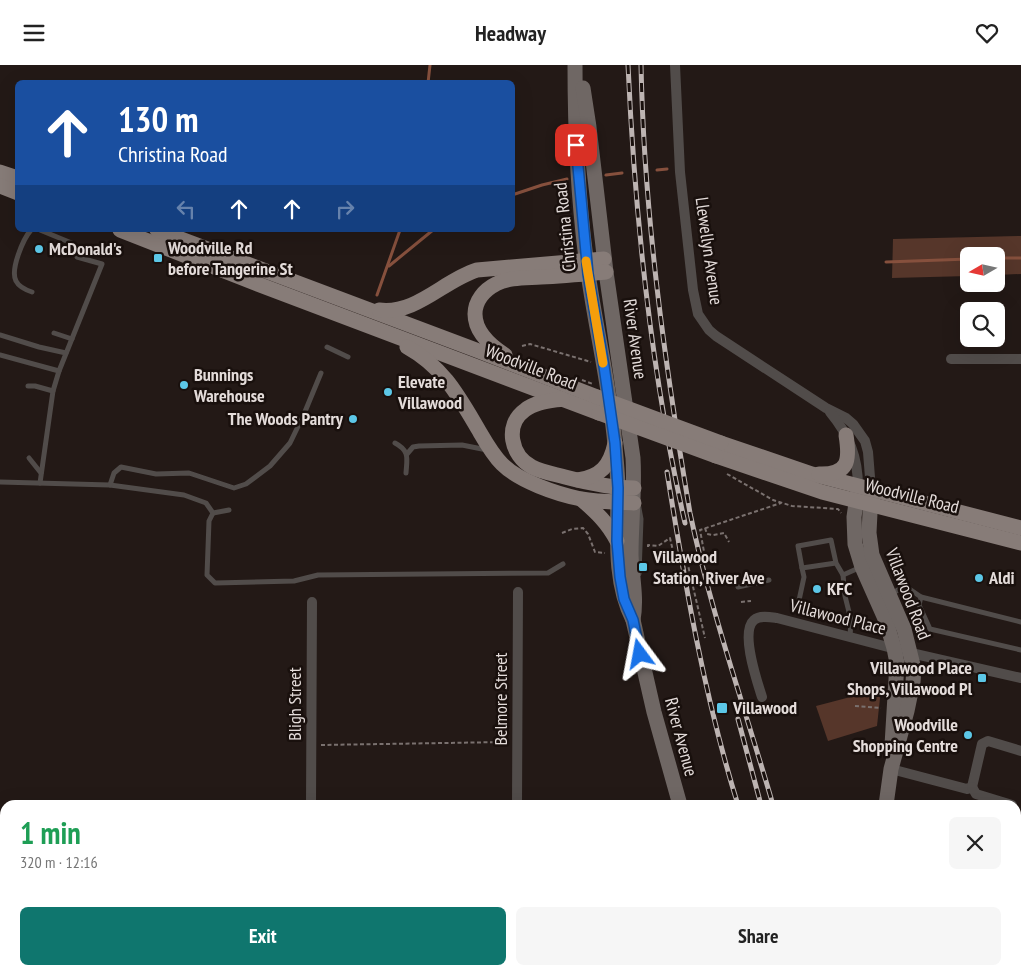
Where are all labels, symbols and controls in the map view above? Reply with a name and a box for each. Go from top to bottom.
icon: menu [20,19,48,47]
text: Headway [475,19,546,47]
icon: heart [973,19,1001,47]
text: 130 m [118,96,199,142]
icon: ahead [35,100,100,165]
pin [555,124,597,166]
icon: arrive [562,131,590,159]
text: Christina Road [118,140,227,168]
street label: Christina Road [548,181,581,273]
icon: left [172,195,200,223]
icon: ahead [225,195,253,223]
icon: ahead [278,195,306,223]
icon: right [331,195,359,223]
street label: Llewellyn Avenue [691,195,728,306]
place label: Woodville Rd before Tangerine St [167,236,294,280]
place label: McDonald's [49,237,122,260]
marker: McDonald's [33,243,45,255]
north arrow [960,247,1005,293]
map controls [960,247,1005,347]
marker: Woodville Rd before Tangerine St [152,252,164,264]
street label: River Avenue [618,297,653,381]
button: search [960,302,1005,347]
street label: Woodville Road [482,339,580,394]
place label: Bunnings Warehouse [193,363,265,407]
place label: Elevate Villawood [397,370,462,414]
marker: Bunnings Warehouse [178,379,190,391]
marker: Elevate Villawood [382,386,394,398]
place label: The Woods Pantry [228,407,344,430]
marker: The Woods Pantry [347,413,359,425]
street label: Woodville Road [863,473,961,518]
street label: Villawood Road [880,544,936,643]
place label: Villawood Station, River Ave [652,545,765,589]
marker: Villawood Station, River Ave [637,561,649,573]
place label: Aldi [988,566,1014,589]
marker: Aldi [973,572,985,584]
place label: KFC [827,577,852,600]
marker: KFC [811,583,823,595]
street label: Villawood Place [787,593,889,640]
position arrow [613,627,665,679]
street label: Belmore Street [489,652,512,746]
place label: Villawood Place Shops, Villawood Pl [847,656,973,700]
street label: Bligh Street [283,667,306,741]
marker: Villawood Place Shops, Villawood Pl [976,672,988,684]
street label: River Avenue [660,695,703,779]
place label: Villawood [732,696,797,719]
marker: Villawood [715,701,729,715]
place label: Woodville Shopping Centre [853,713,958,757]
marker: Woodville Shopping Centre [962,729,974,741]
text: 1 min [20,813,81,852]
button: close [949,817,1001,869]
text: 320 m · 12:16 [20,852,98,872]
button: Exit [20,907,506,965]
button: Share [516,907,1001,965]

